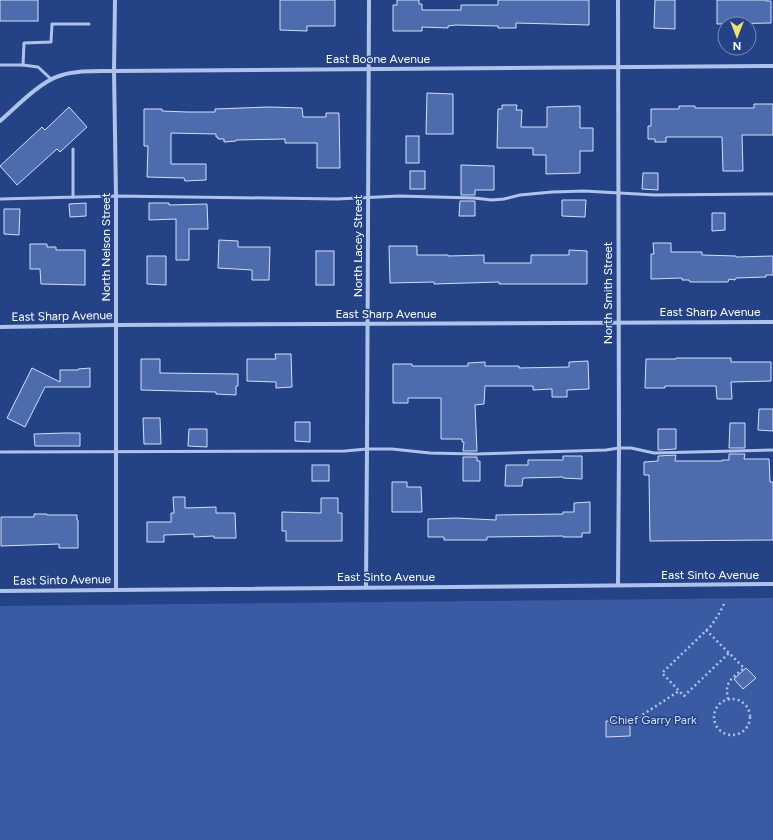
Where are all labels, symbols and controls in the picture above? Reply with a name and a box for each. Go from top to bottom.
north arrow [717,16,757,56]
text: N [733,39,741,52]
street label: East Boone Avenue [326,52,431,66]
street label: North Nelson Street [99,192,113,301]
street label: North Lacey Street [351,194,365,297]
street label: North Smith Street [601,241,615,344]
street label: East Sharp Avenue [659,305,761,319]
street label: East Sharp Avenue [335,307,437,321]
street label: East Sharp Avenue [11,308,113,324]
street label: East Sinto Avenue [661,568,760,582]
street label: East Sinto Avenue [337,570,436,584]
street label: East Sinto Avenue [13,572,112,588]
park label: Chief Garry Park [609,713,697,727]

